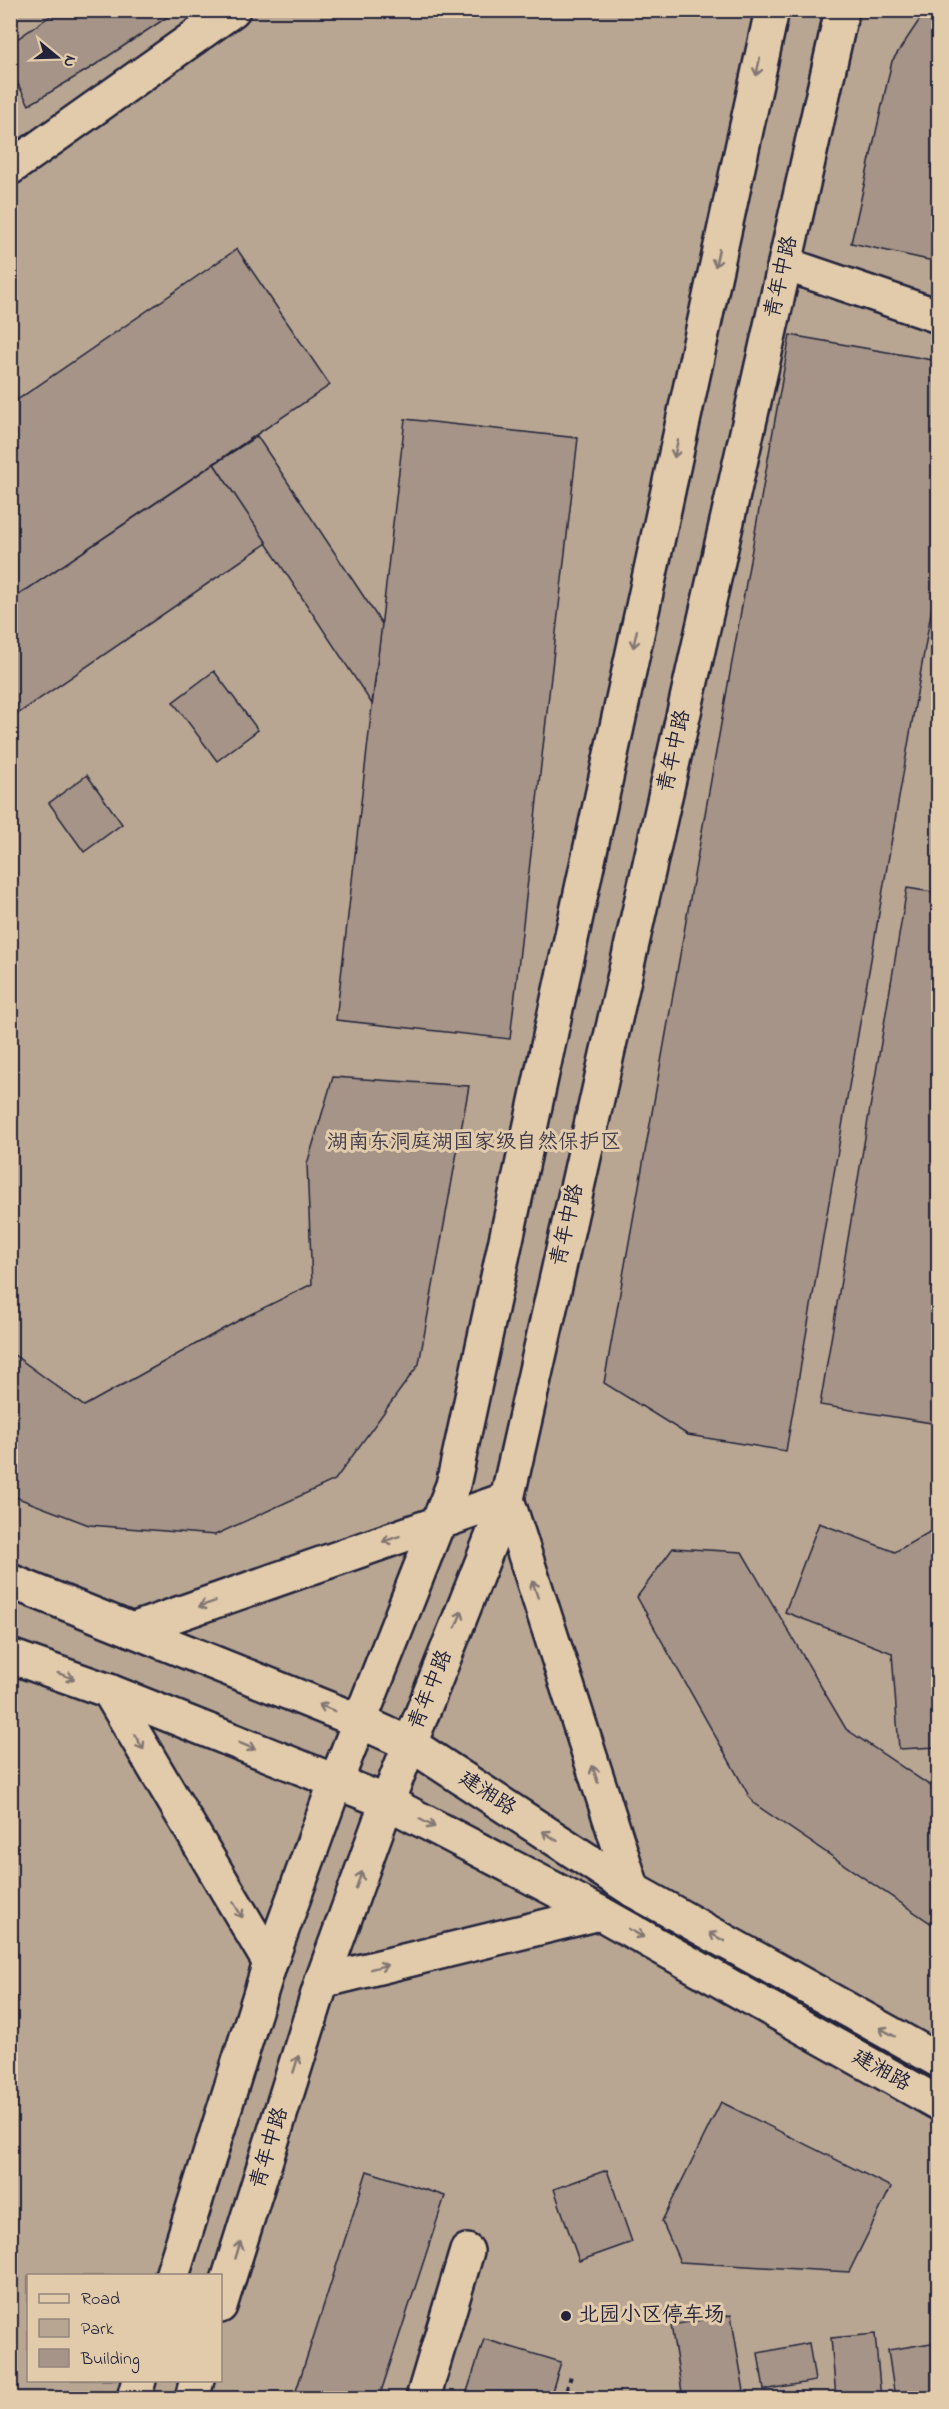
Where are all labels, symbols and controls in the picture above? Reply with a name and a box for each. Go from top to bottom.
north arrow [27,27,87,87]
text: N [56,52,82,70]
one-way arrow [752,58,764,77]
street label: 青年中路 [758,233,806,321]
one-way arrow [711,248,723,267]
one-way arrow [670,439,682,458]
one-way arrow [629,629,640,649]
street label: 青年中路 [651,707,699,795]
park label: 湖南东洞庭湖国家级自然保护区 [327,1128,621,1158]
street label: 青年中路 [544,1181,592,1269]
one-way arrow [382,1535,401,1546]
one-way arrow [529,1580,540,1599]
one-way arrow [198,1599,217,1610]
one-way arrow [454,1611,465,1629]
street label: 青年中路 [401,1645,461,1735]
one-way arrow [56,1671,74,1682]
one-way arrow [319,1702,337,1713]
one-way arrow [133,1733,145,1750]
one-way arrow [238,1741,256,1752]
street label: 建湘路 [452,1764,522,1824]
one-way arrow [589,1765,600,1784]
one-way arrow [417,1818,435,1829]
one-way arrow [543,1830,559,1842]
one-way arrow [354,1871,365,1890]
one-way arrow [232,1901,244,1918]
one-way arrow [627,1928,644,1940]
one-way arrow [709,1931,726,1943]
one-way arrow [369,1961,388,1973]
one-way arrow [879,2026,897,2037]
street label: 建湘路 [846,2043,916,2099]
one-way arrow [291,2055,302,2074]
street label: 青年中路 [243,2103,297,2193]
one-way arrow [233,2241,244,2260]
legend [27,2274,222,2382]
text: Road [81,2287,120,2313]
place label: 北园小区停车场 [578,2301,725,2331]
marker: 北园小区停车场 [559,2309,573,2323]
text: Park [81,2317,114,2343]
text: Building [80,2347,140,2374]

